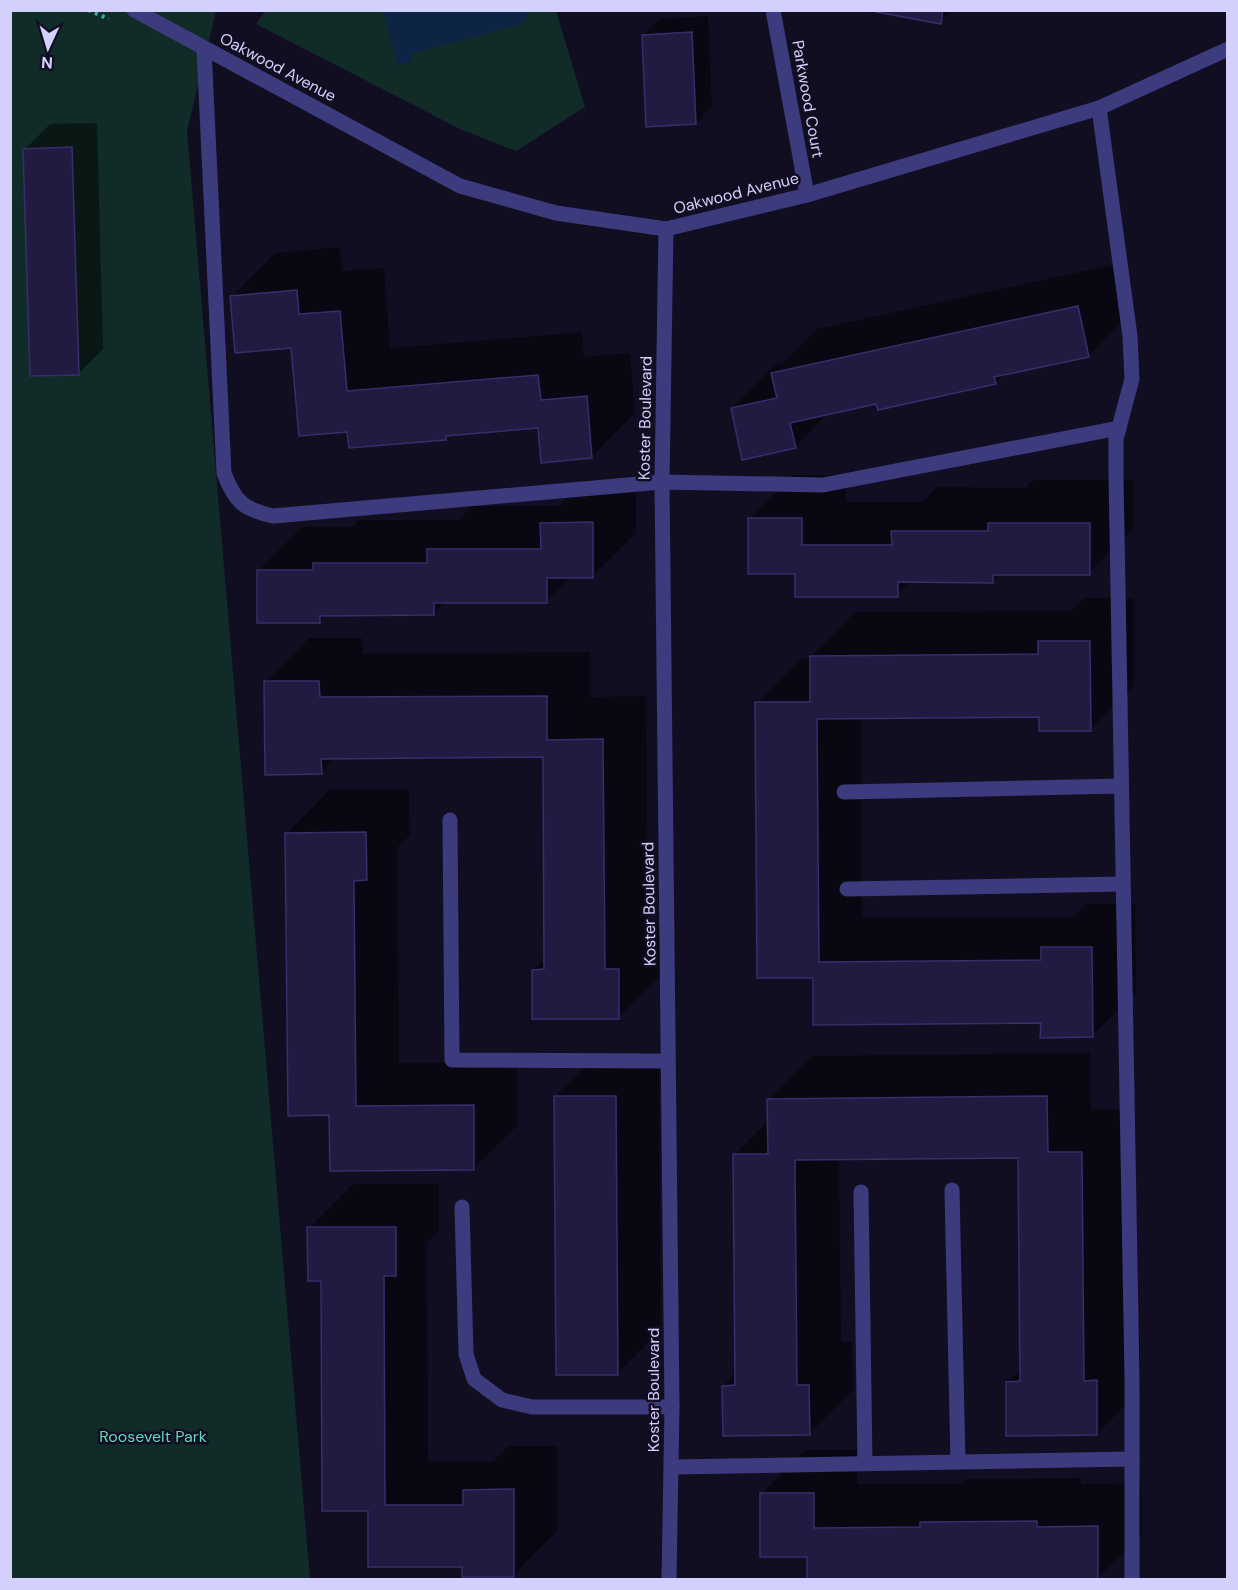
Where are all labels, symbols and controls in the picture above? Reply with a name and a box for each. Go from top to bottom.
north arrow [18,18,78,78]
street label: Oakwood Avenue [216,28,340,106]
street label: Parkwood Court [787,39,829,159]
text: N [40,52,54,73]
street label: Oakwood Avenue [671,167,801,219]
street label: Koster Boulevard [633,356,657,480]
street label: Koster Boulevard [637,842,661,966]
street label: Koster Boulevard [643,1328,664,1452]
park label: Roosevelt Park [99,1426,207,1447]

